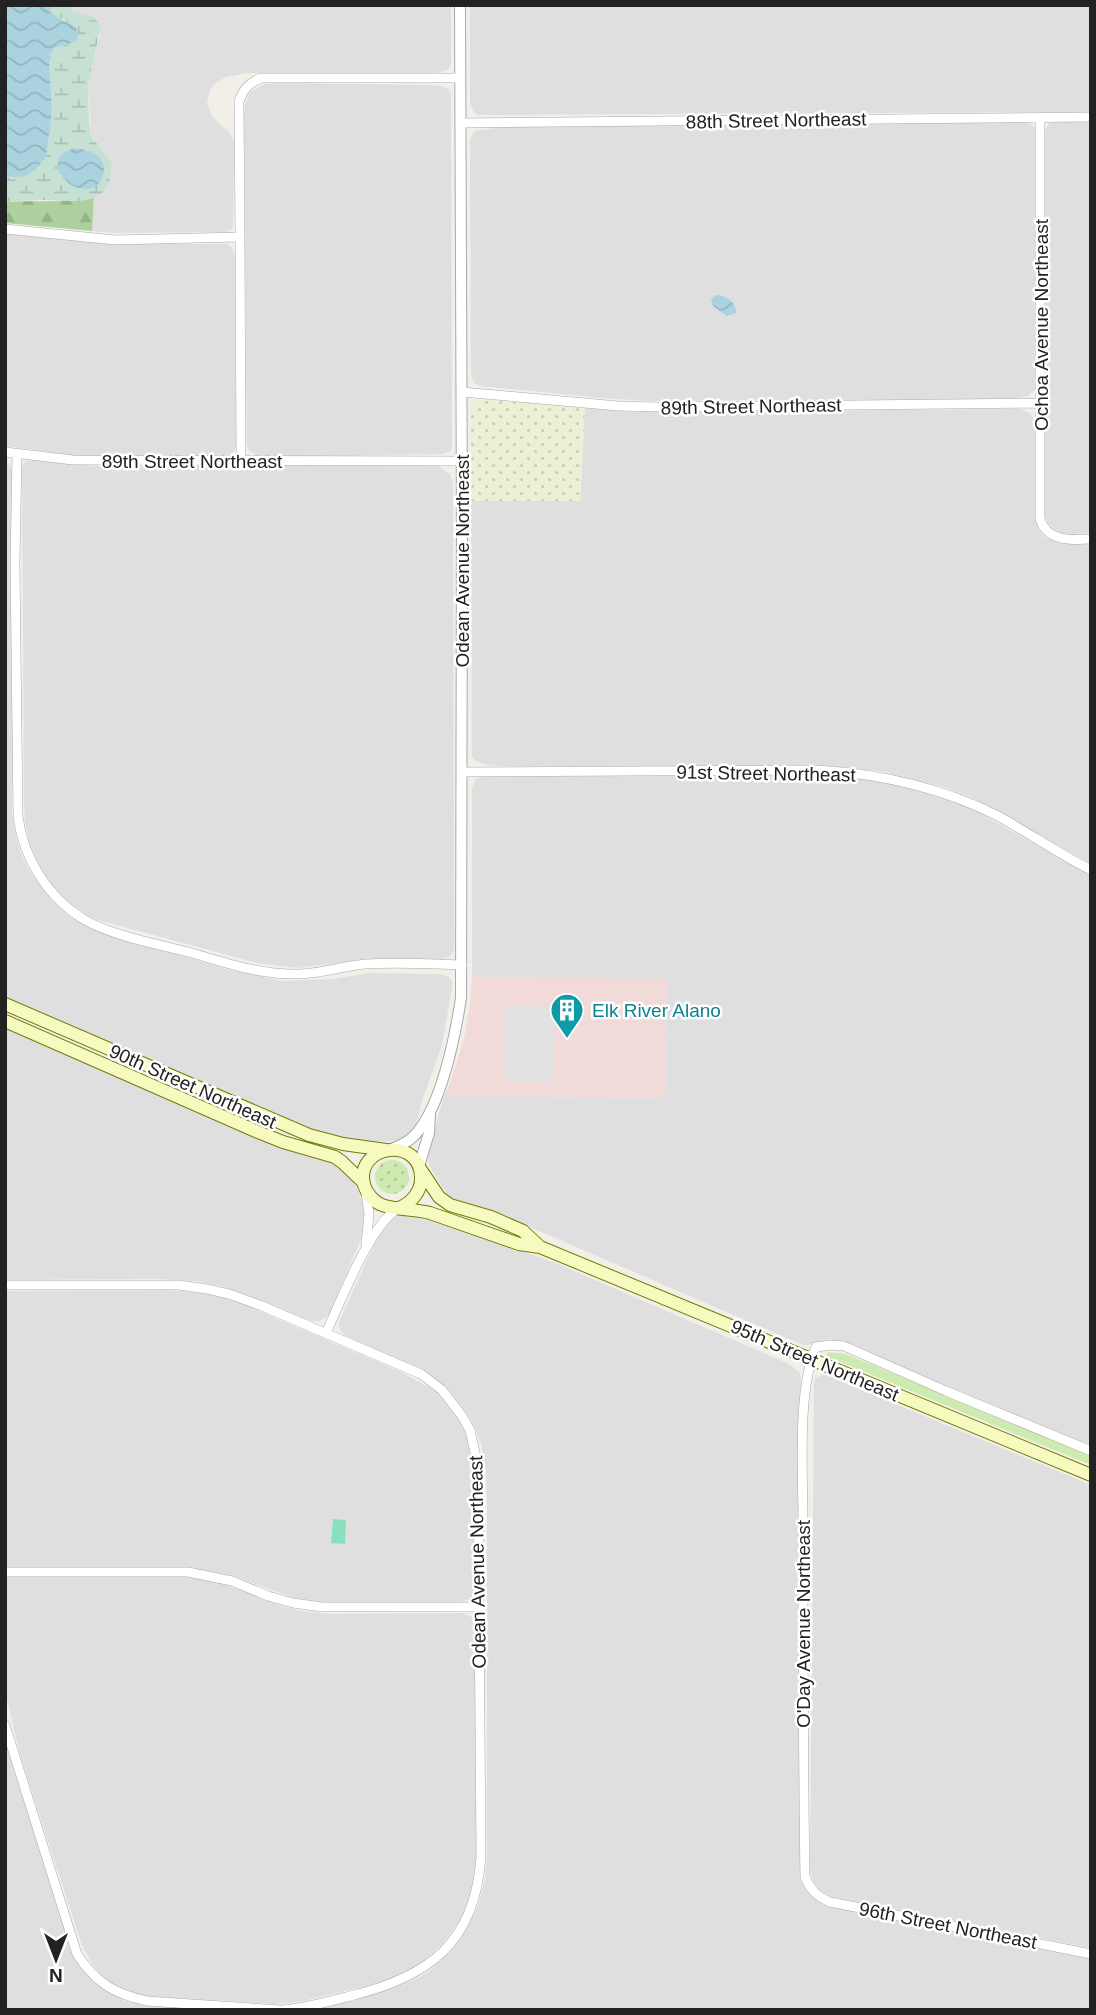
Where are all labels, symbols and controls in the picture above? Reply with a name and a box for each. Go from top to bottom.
street label: 88th Street Northeast [686,108,867,133]
street label: Ochoa Avenue Northeast [1031,218,1052,431]
street label: 89th Street Northeast [661,394,842,419]
street label: 89th Street Northeast [102,451,283,472]
street label: Odean Avenue Northeast [452,454,473,668]
street label: 91st Street Northeast [676,761,857,786]
building icon: Elk River Alano [548,991,586,1040]
place label: Elk River Alano [592,1000,721,1021]
street label: 90th Street Northeast [106,1040,280,1133]
street label: 95th Street Northeast [728,1316,903,1406]
street label: Odean Avenue Northeast [465,1455,490,1669]
street label: O'Day Avenue Northeast [793,1519,814,1728]
street label: 96th Street Northeast [857,1898,1039,1953]
north arrow [21,1924,91,1994]
text: N [49,1965,63,1986]

